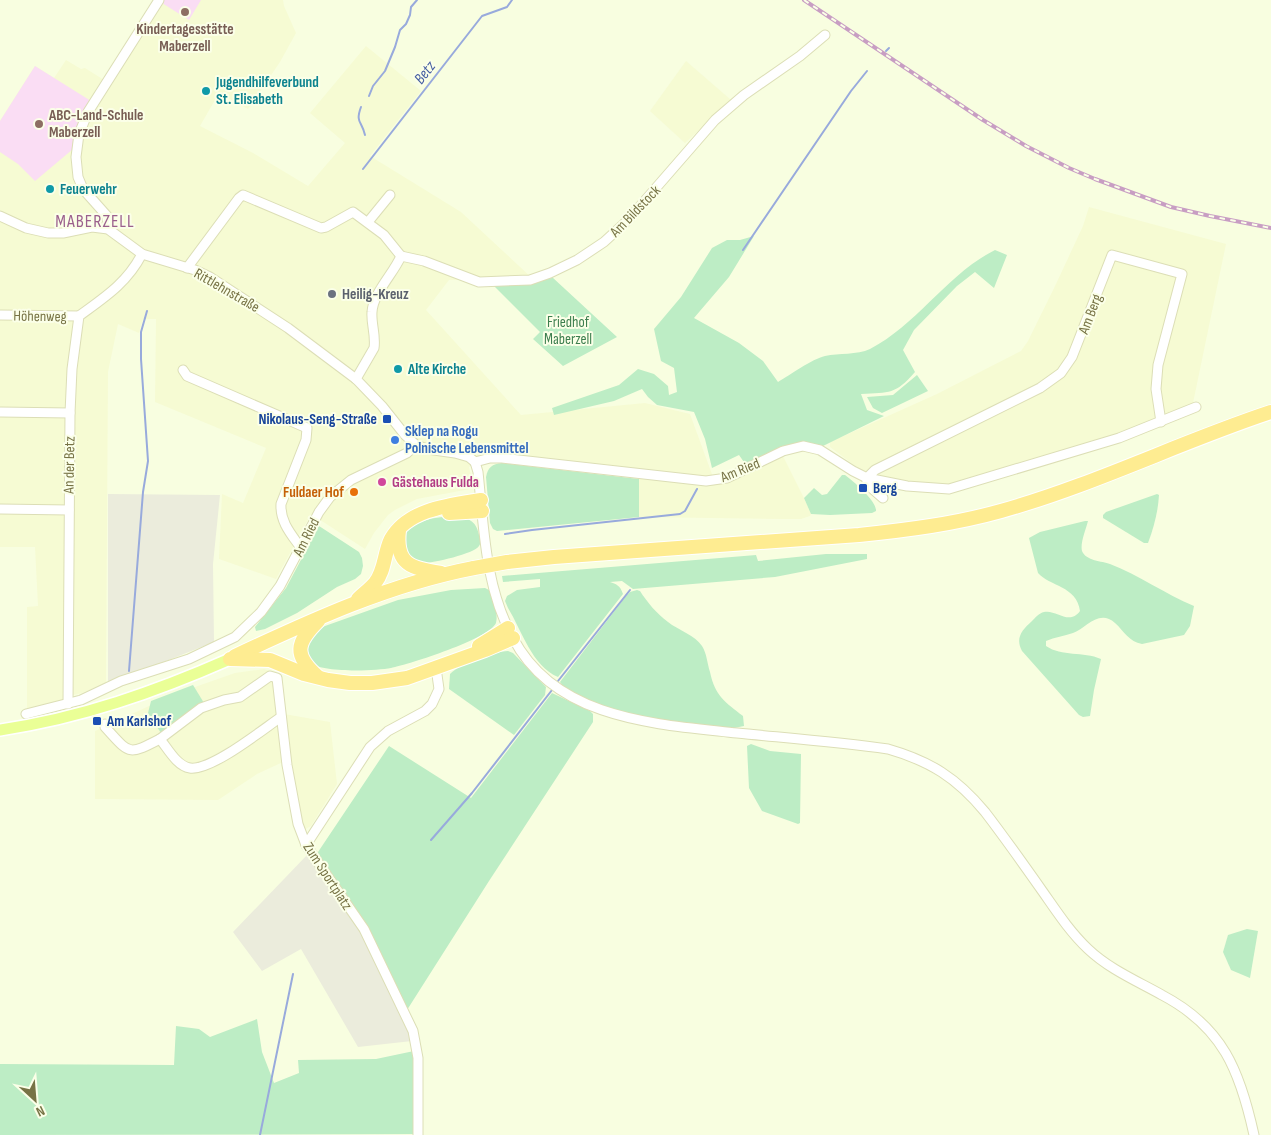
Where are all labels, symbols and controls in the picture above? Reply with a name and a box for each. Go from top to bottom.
marker: Kindertagesstätte Maberzell [179,6,191,18]
place label: Kindertagesstätte Maberzell [136,20,234,56]
water label: Betz [410,57,441,88]
place label: Jugendhilfeverbund St. Elisabeth [215,73,319,109]
marker: Jugendhilfeverbund St. Elisabeth [200,85,212,97]
place label: ABC-Land-Schule Maberzell [48,106,143,142]
marker: ABC-Land-Schule Maberzell [33,118,45,130]
place label: Feuerwehr [60,180,117,199]
street label: Am Bildstock [605,181,665,242]
marker: Feuerwehr [44,183,56,195]
district label: MABERZELL [55,211,135,232]
street label: Rittlehnstraße [191,264,263,317]
place label: Heilig-Kreuz [342,285,409,304]
marker: Heilig-Kreuz [326,288,338,300]
street label: Am Berg [1074,291,1107,338]
street label: Höhenweg [13,307,67,326]
park label: Friedhof Maberzell [544,313,592,349]
place label: Alte Kirche [407,360,466,379]
marker: Alte Kirche [392,363,404,375]
place label: Nikolaus-Seng-Straße [258,410,377,429]
marker: Nikolaus-Seng-Straße [381,413,393,425]
place label: Sklep na Rogu Polnische Lebensmittel [405,422,528,458]
marker: Sklep na Rogu Polnische Lebensmittel [389,434,401,446]
street label: An der Betz [59,436,80,495]
street label: Am Ried [717,454,763,487]
place label: Gästehaus Fulda [392,473,479,492]
marker: Gästehaus Fulda [376,476,388,488]
place label: Berg [873,479,898,498]
marker: Berg [857,482,869,494]
place label: Fuldaer Hof [283,483,344,502]
marker: Fuldaer Hof [348,486,360,498]
street label: Am Ried [288,515,324,561]
place label: Am Karlshof [106,712,172,731]
marker: Am Karlshof [91,715,103,727]
street label: Zum Sportplatz [299,839,357,914]
north arrow [10,1075,60,1125]
text: N [33,1102,48,1121]

